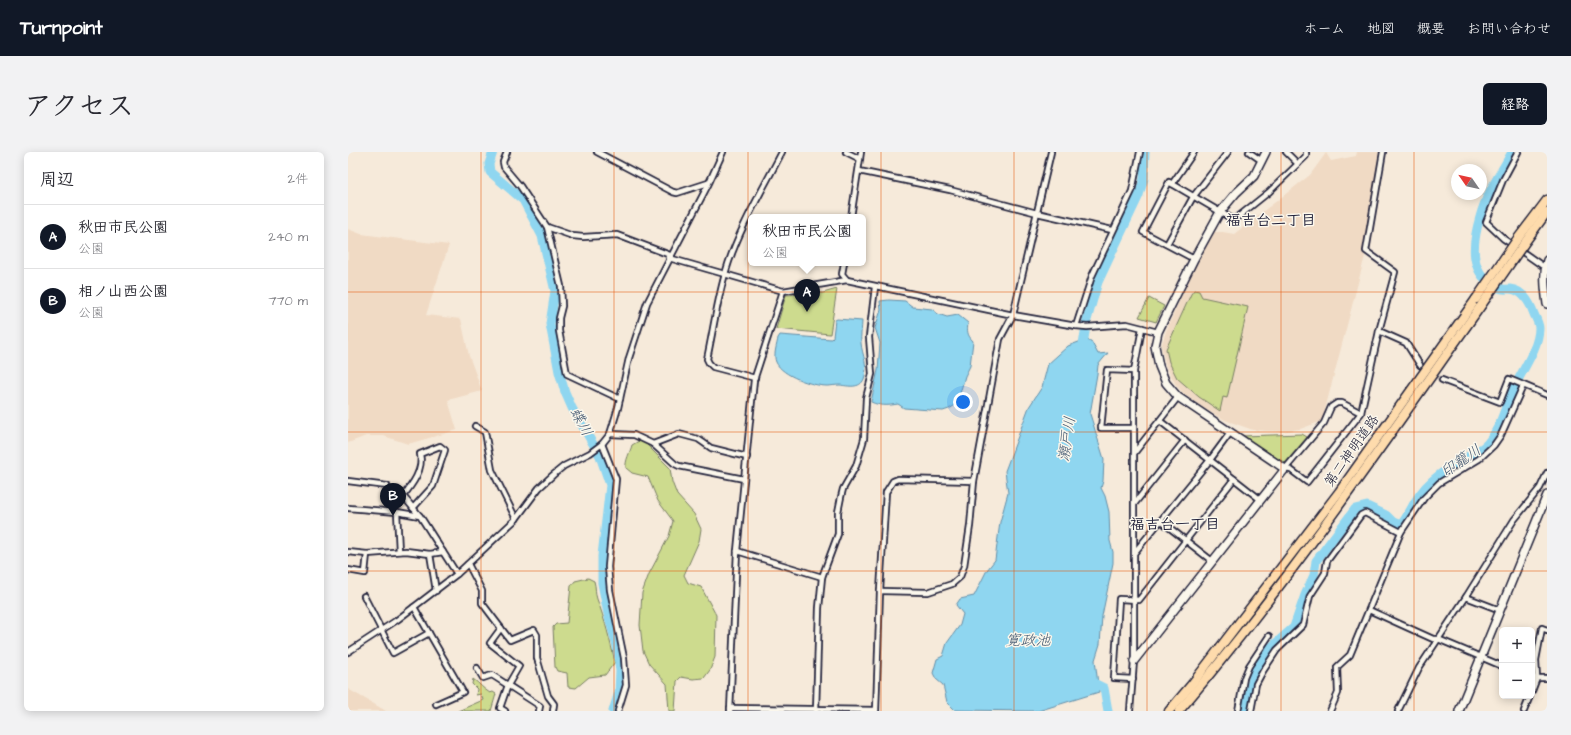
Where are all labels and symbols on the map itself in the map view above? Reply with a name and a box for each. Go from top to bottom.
north arrow [1451,164,1487,200]
district label: 福吉台二丁目 [1226,210,1316,231]
pin: A [794,279,820,312]
your location [953,392,973,412]
water label: 蝶川 [565,404,597,440]
street label: 第二神明道路 [1320,411,1384,491]
water label: 瀬戸川 [1053,415,1081,463]
water label: 印籠川 [1437,439,1485,483]
pin: B [380,483,406,516]
district label: 福吉台一丁目 [1130,514,1220,535]
water label: 寛政池 [1005,630,1051,651]

